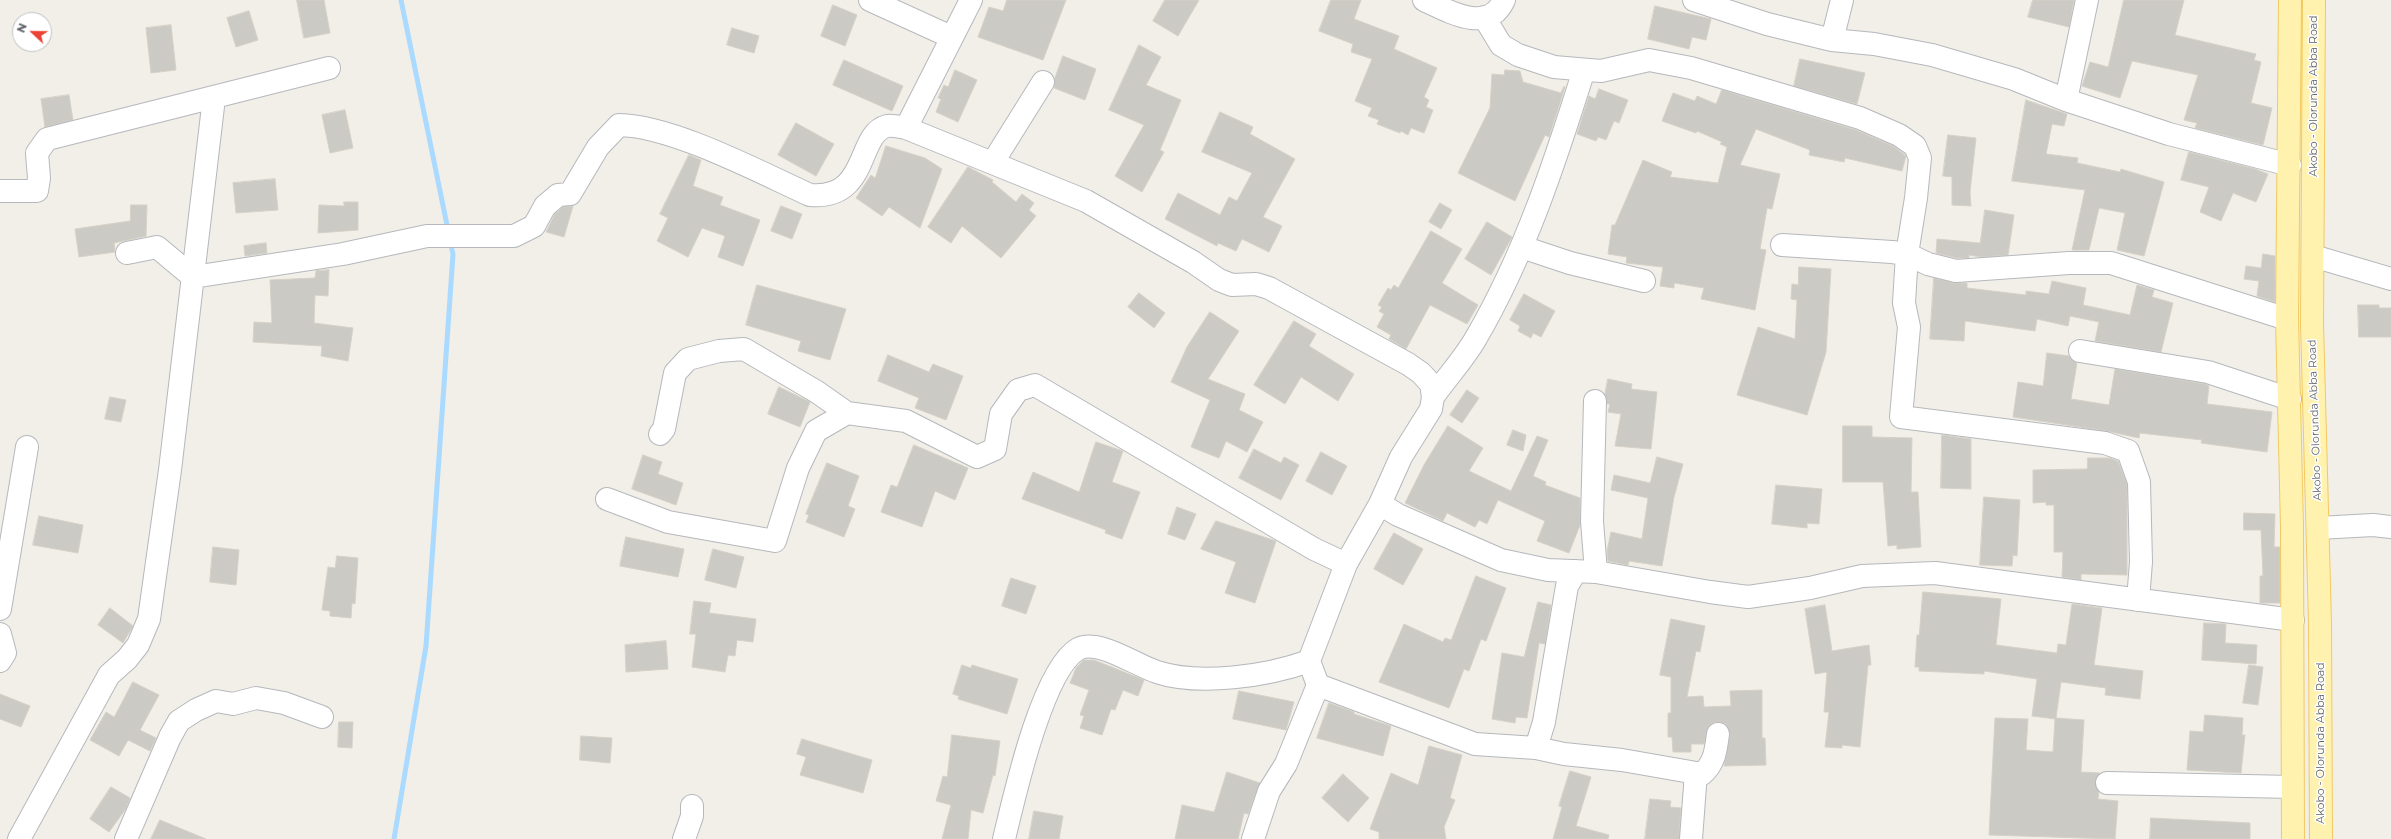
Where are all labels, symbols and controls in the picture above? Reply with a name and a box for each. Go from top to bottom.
north arrow [12,12,52,52]
street label: Akobo - Olorunda Abba Road [2307,15,2321,177]
text: N [14,21,30,35]
street label: Akobo - Olorunda Abba Road [2306,339,2324,501]
street label: Akobo - Olorunda Abba Road [2314,662,2328,824]

